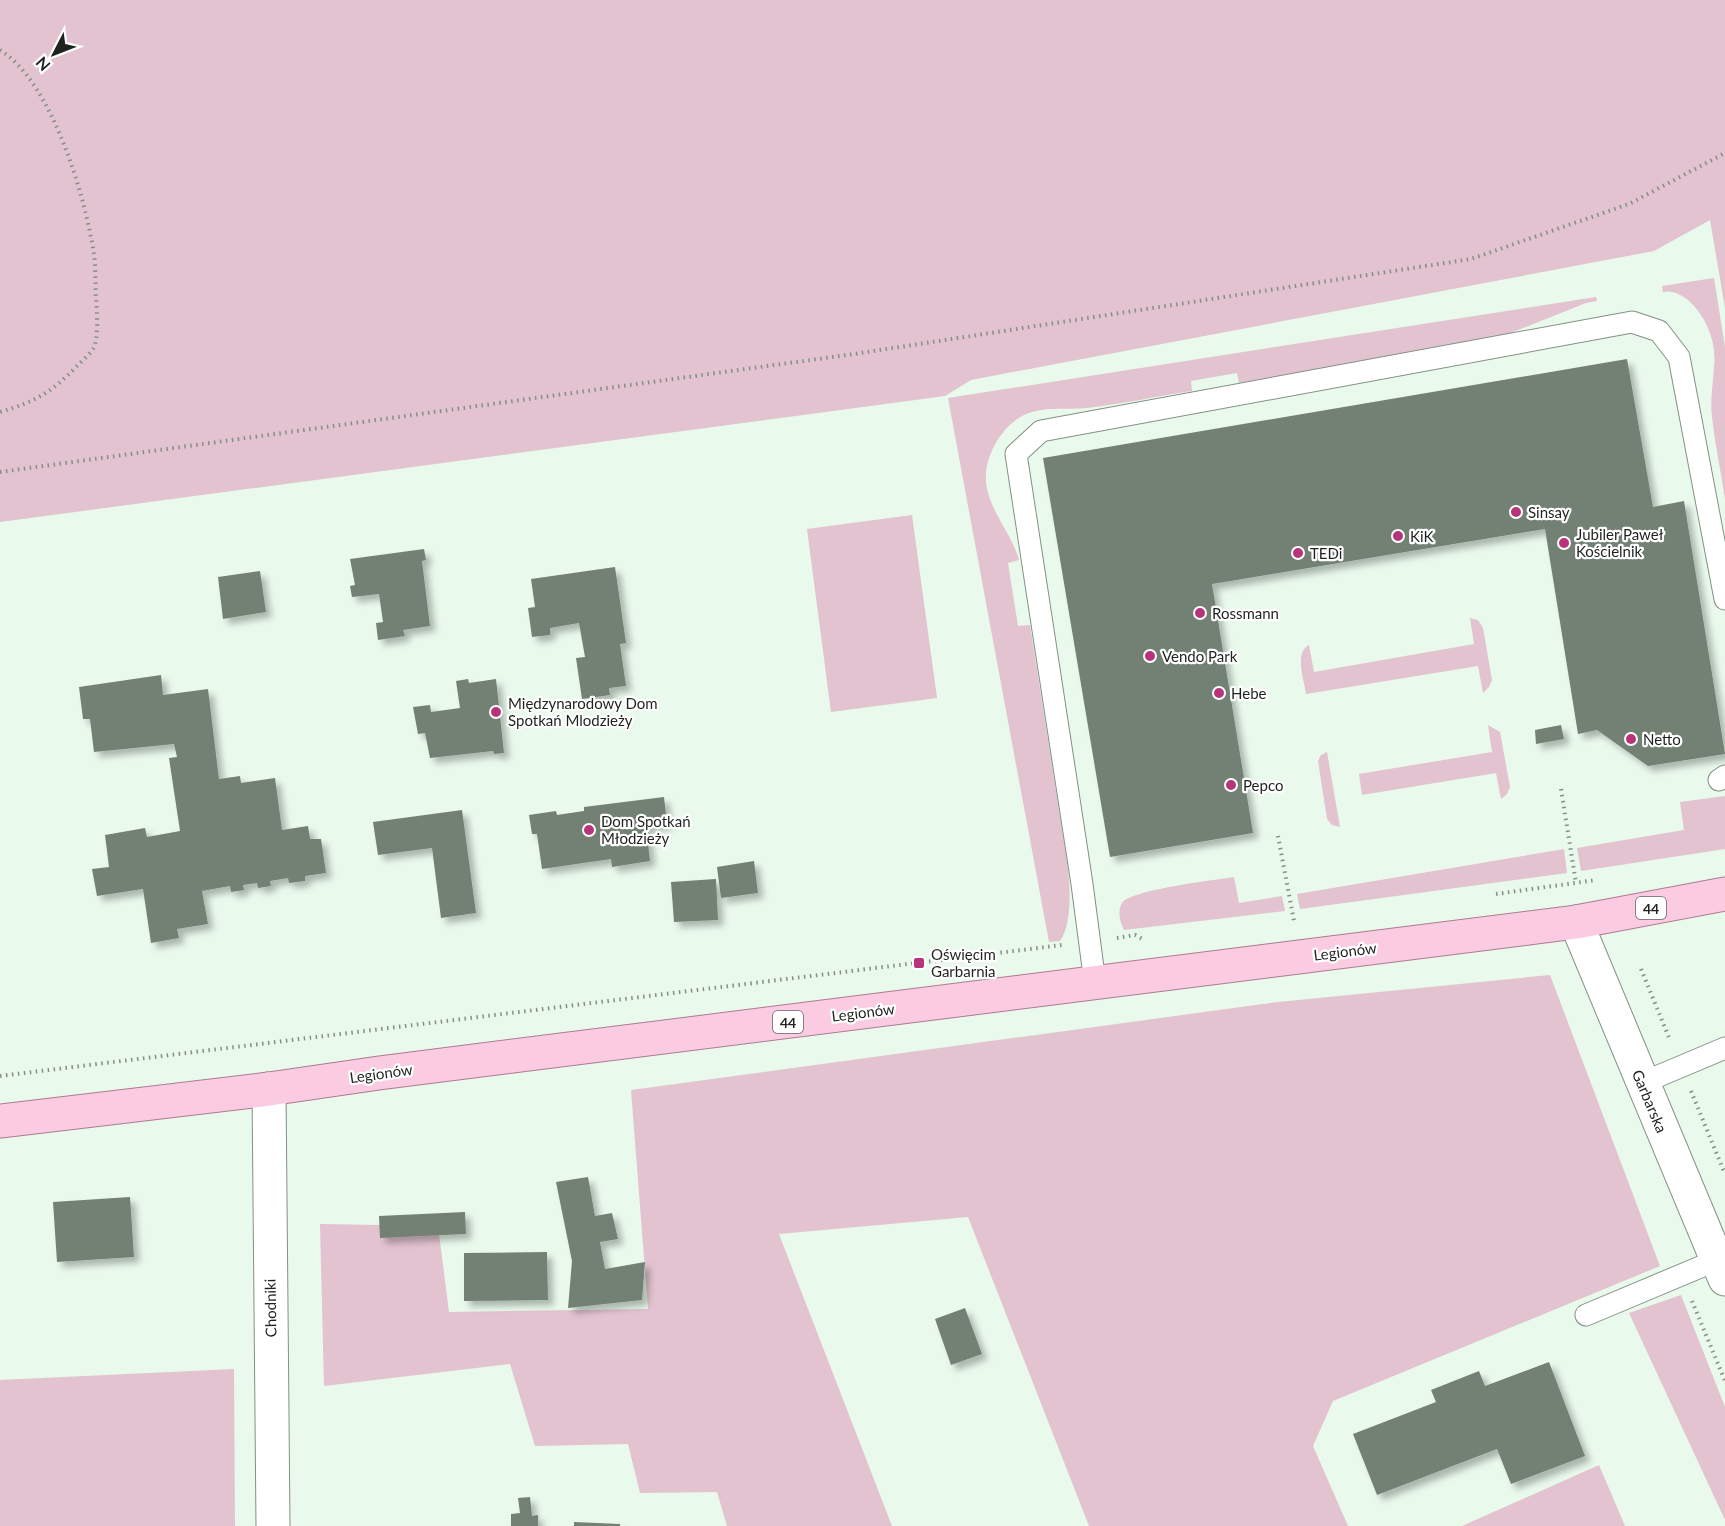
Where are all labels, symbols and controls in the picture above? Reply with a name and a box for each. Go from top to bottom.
north arrow [24,24,84,84]
text: N [31,53,54,75]
place label: Sinsay [1528,503,1570,521]
marker: Sinsay [1509,505,1523,519]
place label: Jubiler Paweł Kościelnik [1576,525,1664,560]
place label: KiK [1410,527,1433,545]
marker: KiK [1391,529,1405,543]
marker: Jubiler Paweł Kościelnik [1557,536,1571,550]
place label: TEDi [1310,544,1342,562]
marker: TEDi [1291,546,1305,560]
place label: Rossmann [1212,604,1279,622]
marker: Rossmann [1193,606,1207,620]
place label: Vendo Park [1162,647,1238,665]
marker: Vendo Park [1143,649,1157,663]
place label: Hebe [1231,684,1267,702]
marker: Hebe [1212,686,1226,700]
place label: Międzynarodowy Dom Spotkań Mlodzieży [508,694,658,729]
marker: Międzynarodowy Dom Spotkań Mlodzieży [489,705,503,719]
place label: Netto [1643,730,1681,748]
marker: Netto [1624,732,1638,746]
place label: Pepco [1243,776,1283,794]
marker: Pepco [1224,778,1238,792]
place label: Dom Spotkań Młodzieży [601,812,691,847]
marker: Dom Spotkań Młodzieży [582,823,596,837]
road number: 44 [1636,897,1666,919]
street label: Legionów [1312,938,1378,964]
place label: Oświęcim Garbarnia [931,945,996,980]
marker: Oświęcim Garbarnia [912,956,926,970]
street label: Legionów [830,999,896,1025]
road number: 44 [773,1011,803,1033]
street label: Legionów [348,1060,414,1086]
street label: Garbarska [1629,1067,1671,1135]
street label: Chodniki [260,1279,280,1337]

